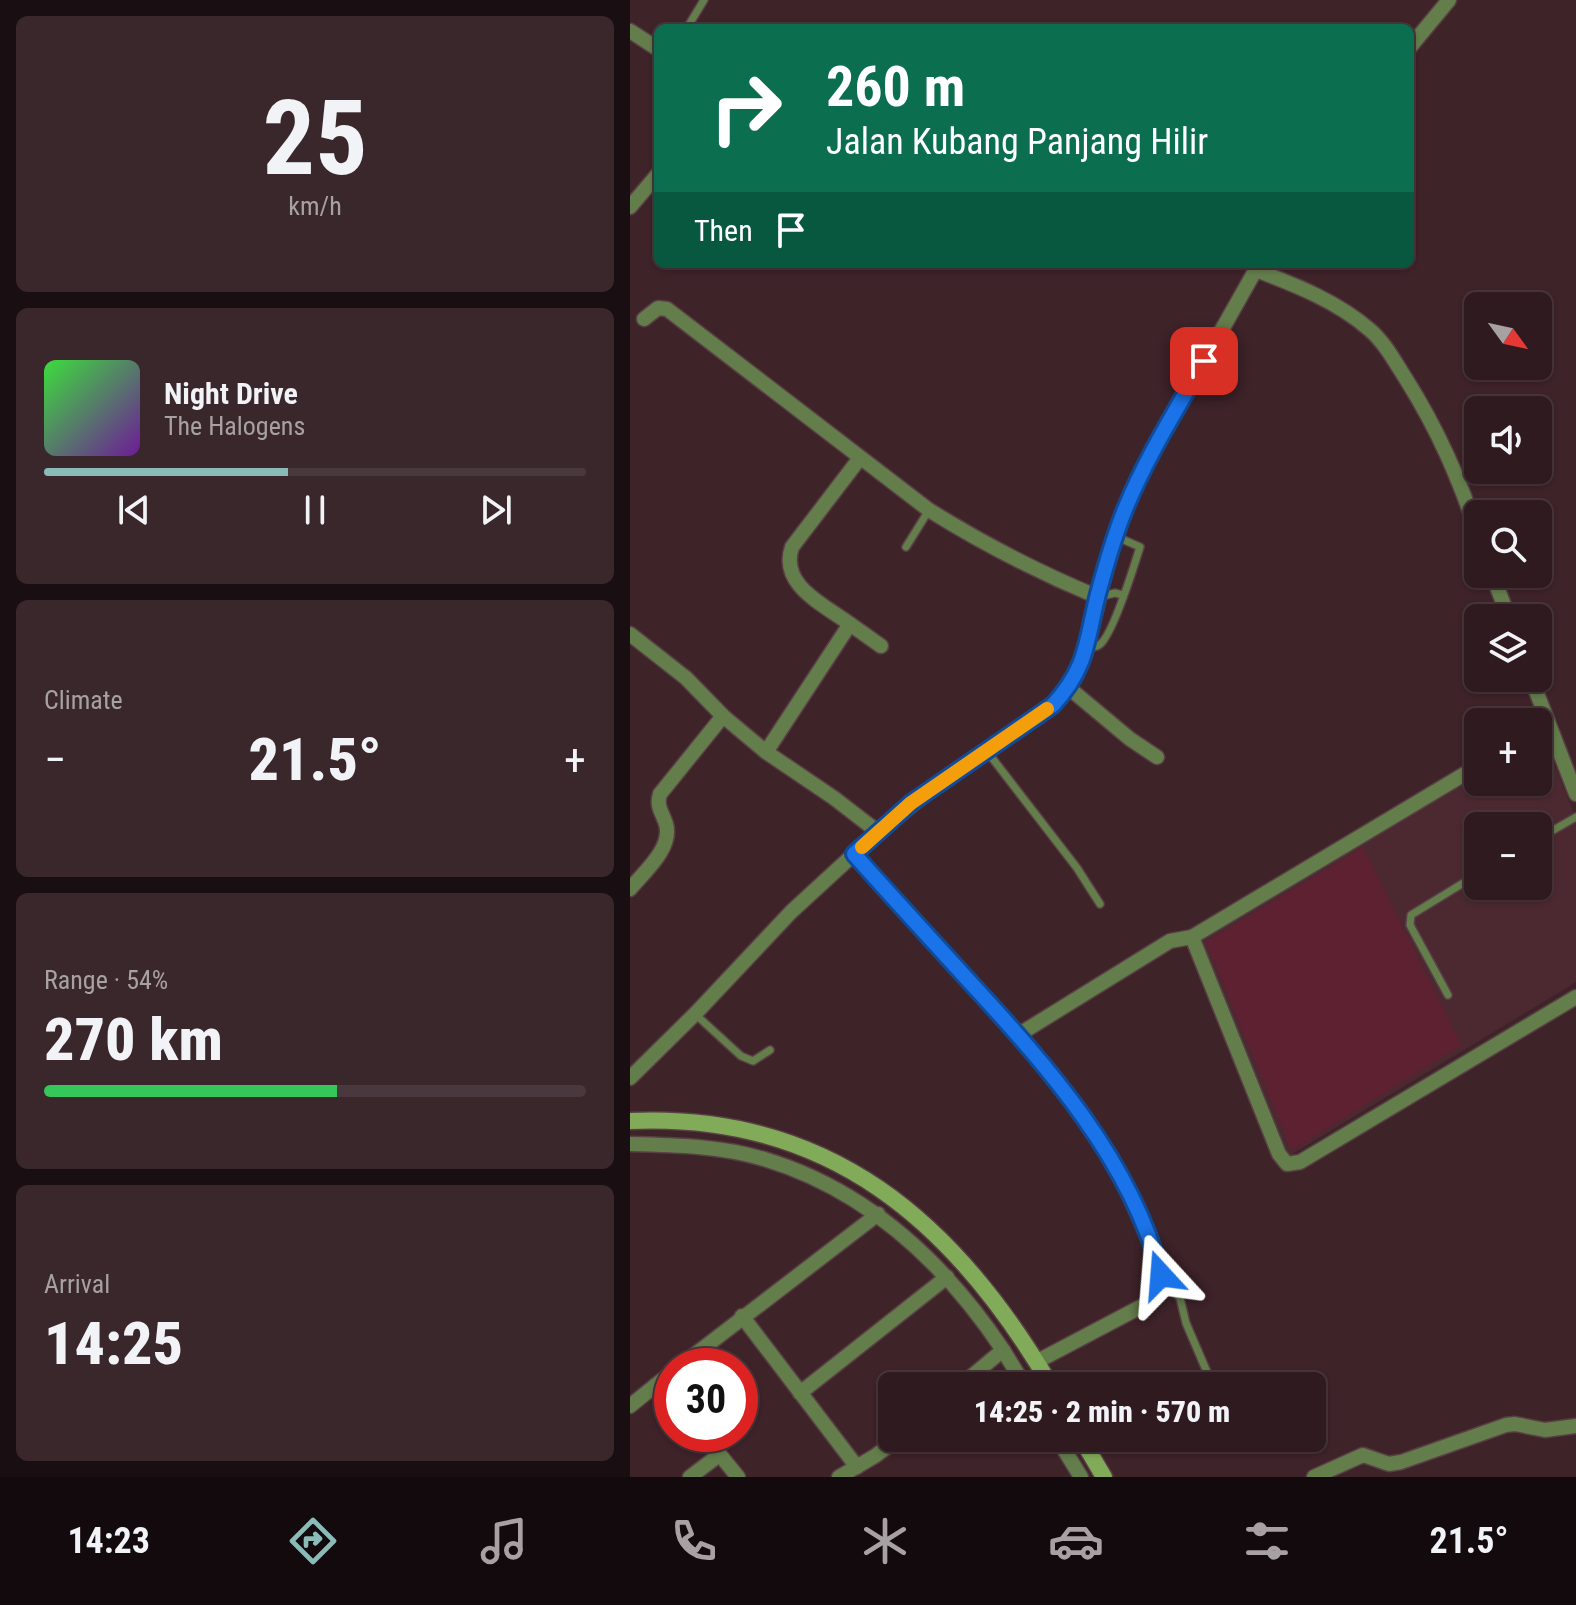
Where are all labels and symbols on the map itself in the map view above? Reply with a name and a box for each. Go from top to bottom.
north arrow [1464,292,1552,380]
pin [1170,327,1238,395]
position arrow [1119,1233,1203,1317]
speed limit sign: 30 [654,1348,758,1452]

